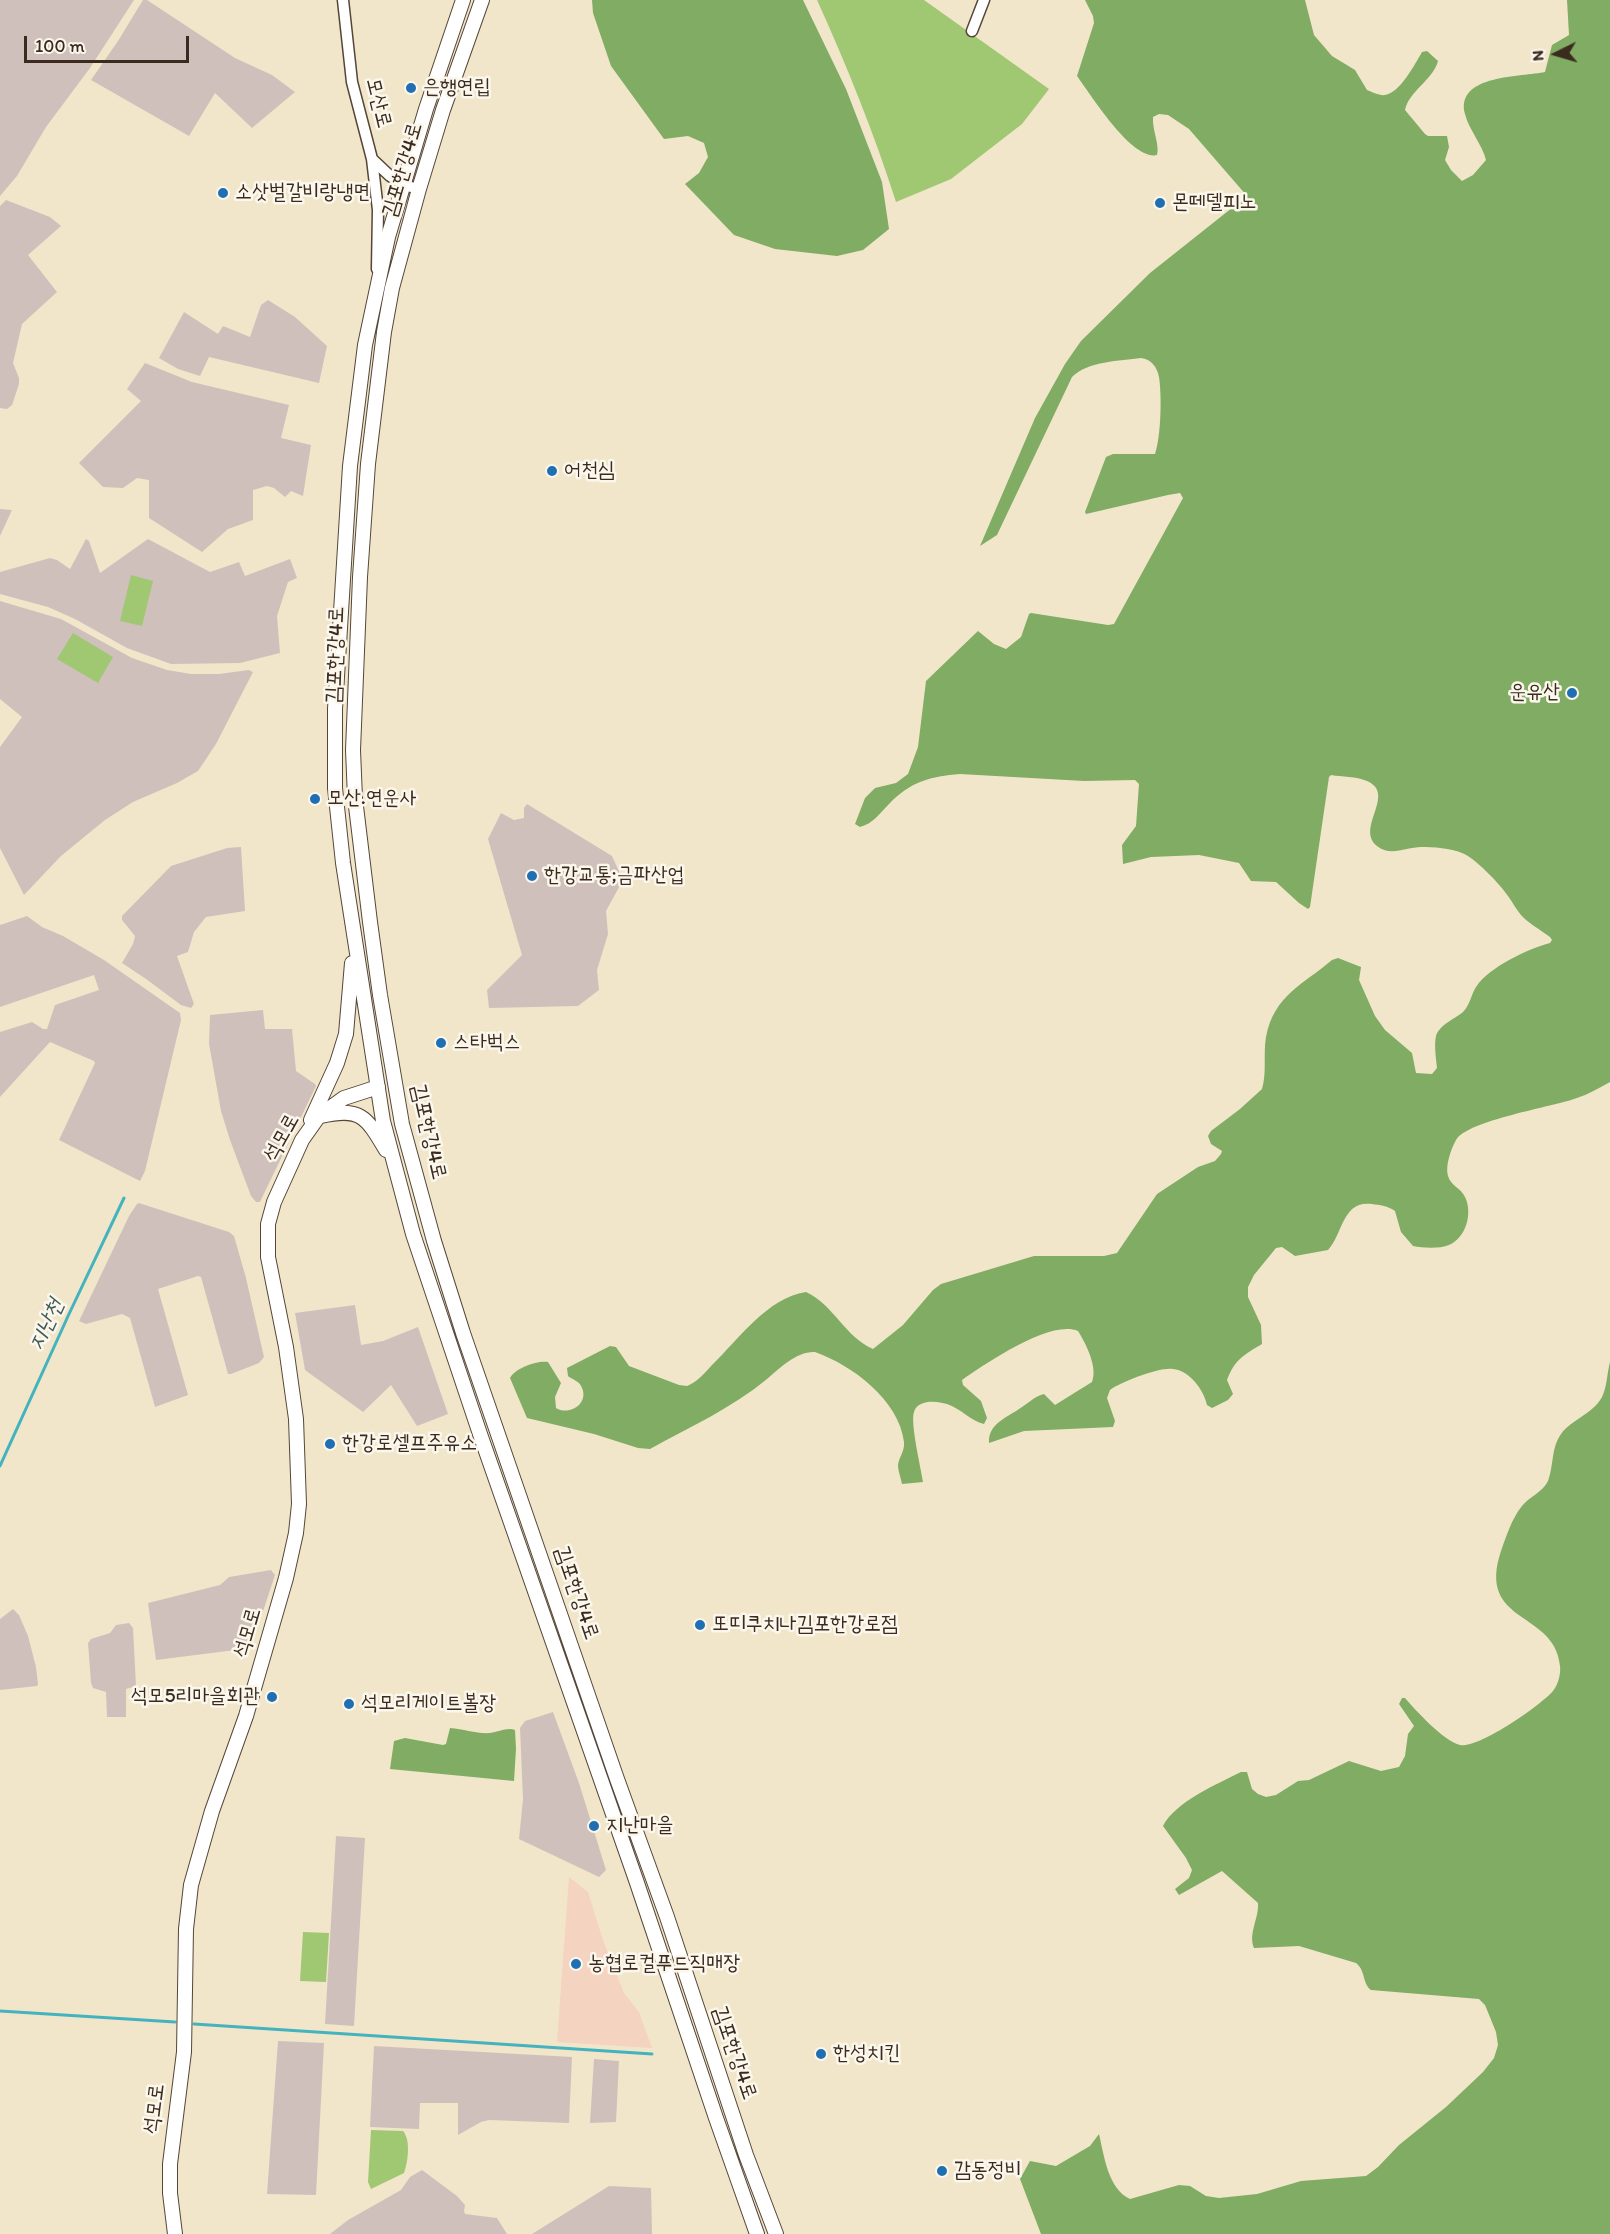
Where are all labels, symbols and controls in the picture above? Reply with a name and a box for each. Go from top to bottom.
scale bar [27,24,192,62]
north arrow [1526,24,1586,84]
text: 100 m [35,35,85,57]
text: N [1528,49,1548,62]
street label: 모산로 [360,75,396,131]
place label: 은행연립 [423,75,491,101]
marker: 은행연립 [404,81,418,95]
street label: 김포한강4로 [378,120,428,220]
place label: 소삿벌갈비랑냉면 [235,180,370,206]
marker: 소삿벌갈비랑냉면 [216,186,230,200]
place label: 몬떼델피노 [1172,190,1256,216]
marker: 몬떼델피노 [1153,196,1167,210]
place label: 어천심 [564,458,615,484]
marker: 어천심 [545,464,559,478]
street label: 김포한강4로 [322,606,350,704]
place label: 운유산 [1509,680,1560,706]
marker: 운유산 [1565,686,1579,700]
place label: 모산.연운사 [327,786,417,812]
marker: 모산.연운사 [308,792,322,806]
place label: 한강교통;금파산업 [544,863,684,889]
marker: 한강교통;금파산업 [525,869,539,883]
place label: 스타벅스 [453,1030,521,1056]
marker: 스타벅스 [434,1036,448,1050]
street label: 김포한강4로 [405,1082,451,1182]
street label: 석모로 [259,1110,305,1166]
water label: 지난천 [24,1295,70,1355]
place label: 한강로셀프주유소 [342,1431,477,1457]
marker: 한강로셀프주유소 [323,1437,337,1451]
street label: 김포한강4로 [548,1543,604,1643]
street label: 석모로 [229,1605,267,1661]
place label: 또띠쿠치나김포한강로점 [712,1612,898,1638]
marker: 또띠쿠치나김포한강로점 [693,1618,707,1632]
place label: 석모5리마을회관 [131,1684,260,1710]
marker: 석모5리마을회관 [265,1690,279,1704]
place label: 석모리게이트볼장 [361,1691,496,1717]
marker: 석모리게이트볼장 [342,1697,356,1711]
place label: 지난마을 [606,1813,674,1839]
marker: 지난마을 [587,1819,601,1833]
place label: 농협로컬푸드직매장 [588,1951,740,1977]
marker: 농협로컬푸드직매장 [569,1957,583,1971]
street label: 김포한강4로 [706,2003,762,2103]
place label: 한성치킨 [833,2041,901,2067]
marker: 한성치킨 [814,2047,828,2061]
street label: 석모로 [139,2082,171,2136]
place label: 감동정비 [954,2158,1022,2184]
marker: 감동정비 [935,2164,949,2178]

